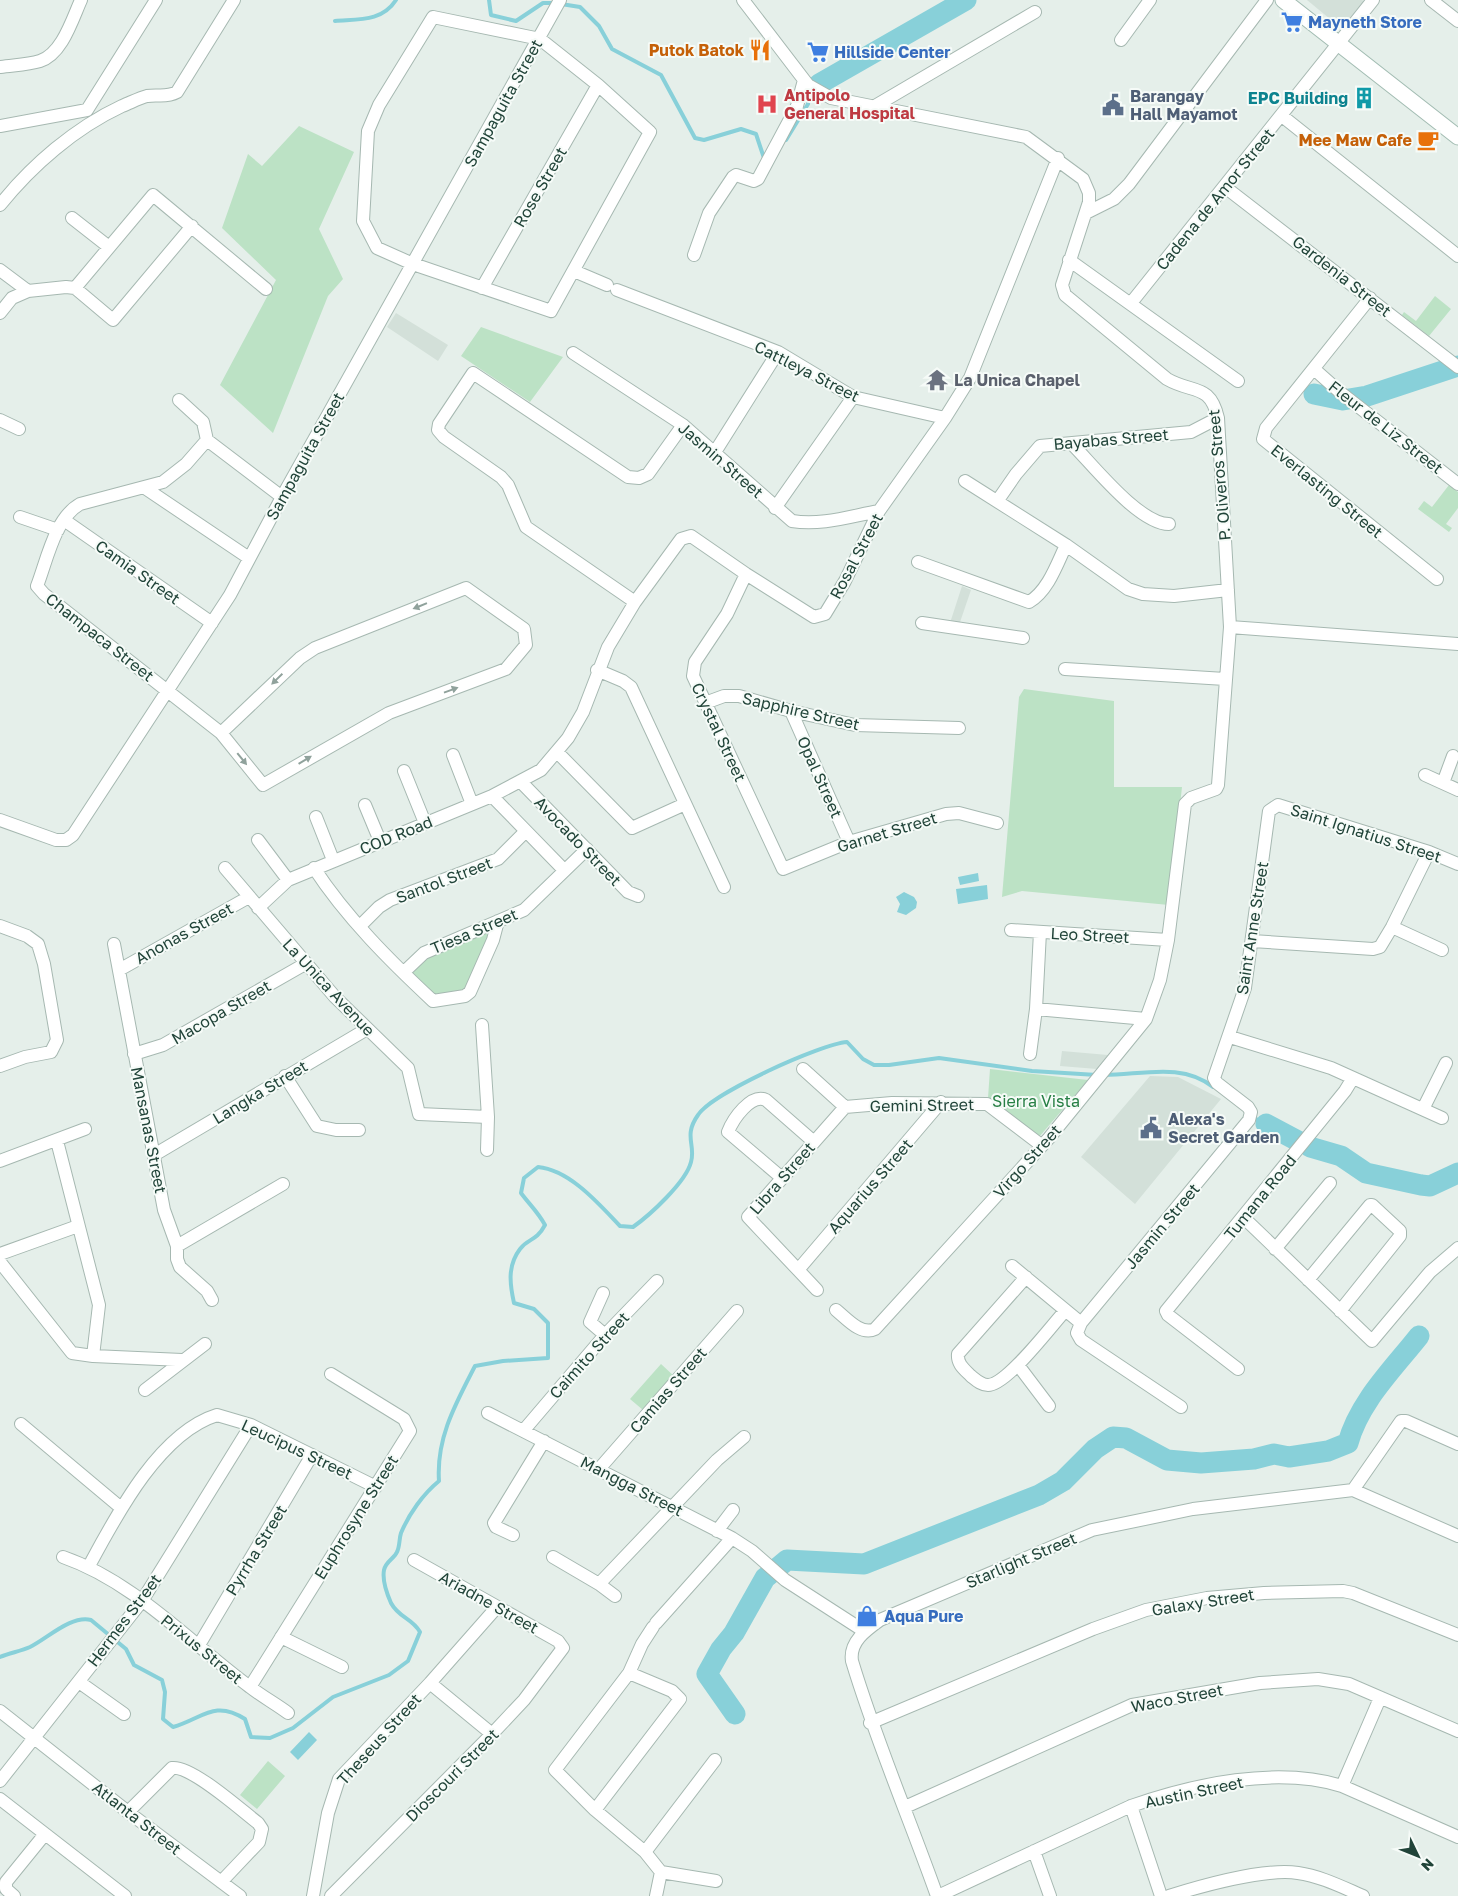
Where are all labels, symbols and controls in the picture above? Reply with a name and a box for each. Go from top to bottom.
supermarket icon: Mayneth Store [1279,9,1305,35]
place label: Mayneth Store [1308,12,1422,32]
street label: Sampaguita Street [460,36,546,170]
restaurant icon: Putok Batok [747,37,773,63]
supermarket icon: Hillside Center [805,39,831,65]
place label: Putok Batok [649,40,745,60]
place label: Hillside Center [834,42,950,62]
place label: Antipolo General Hospital [784,85,916,123]
building icon: EPC Building [1351,85,1377,111]
place label: Barangay Hall Mayamot [1130,86,1238,124]
place label: EPC Building [1248,88,1348,108]
hospital icon: Antipolo General Hospital [754,91,780,117]
public building icon: Barangay Hall Mayamot [1100,92,1126,118]
street label: Cadena de Amor Street [1151,124,1279,274]
cafe icon: Mee Maw Cafe [1415,127,1441,153]
place label: Mee Maw Cafe [1298,130,1412,150]
street label: Rose Street [509,143,571,231]
street label: Gardenia Street [1289,231,1395,321]
street label: Cattleya Street [751,336,863,406]
temple icon: La Unica Chapel [924,367,950,393]
place label: La Unica Chapel [954,370,1080,390]
street label: Fleur de Liz Street [1325,376,1447,478]
street label: Sampaguita Street [262,389,348,523]
street label: P. Oliveros Street [1203,409,1235,541]
street label: Jasmin Street [674,418,768,502]
street label: Bayabas Street [1053,424,1169,454]
street label: Everlasting Street [1267,440,1387,542]
street label: Rosal Street [825,510,887,602]
street label: Camia Street [92,535,184,609]
street label: Champaca Street [42,589,158,685]
one-way arrow [412,602,427,610]
one-way arrow [272,673,284,685]
street label: Crystal Street [687,679,751,785]
one-way arrow [444,686,459,694]
street label: Sapphire Street [740,688,862,734]
street label: Opal Street [793,733,847,821]
one-way arrow [237,752,248,765]
one-way arrow [298,756,312,765]
street label: Avocado Street [530,792,626,890]
street label: Saint Ignatius Street [1288,799,1444,867]
street label: Garnet Street [835,807,939,857]
street label: COD Road [356,811,436,859]
street label: Santol Street [393,852,495,908]
street label: Saint Anne Street [1232,860,1272,996]
street label: Anonas Street [132,898,236,968]
street label: Tiesa Street [428,904,520,958]
street label: Leo Street [1050,923,1130,947]
street label: La Unica Avenue [279,934,379,1040]
street label: Macopa Street [168,975,274,1049]
street label: Langka Street [209,1056,311,1128]
street label: Mansanas Street [127,1065,171,1195]
park label: Sierra Vista [992,1091,1080,1111]
street label: Gemini Street [870,1094,974,1116]
place label: Alexa's Secret Garden [1168,1109,1279,1147]
public building icon: Alexa's Secret Garden [1138,1115,1164,1141]
street label: Virgo Street [989,1120,1065,1202]
street label: Aquarius Street [823,1134,917,1238]
street label: Libra Street [745,1138,819,1218]
street label: Tumana Road [1220,1151,1300,1243]
street label: Jasmin Street [1120,1179,1204,1273]
street label: Caimito Street [545,1307,633,1403]
street label: Camias Street [625,1343,711,1437]
street label: Leucipus Street [238,1415,356,1483]
street label: Euphrosyne Street [310,1451,402,1583]
street label: Mangga Street [577,1451,687,1521]
street label: Pyrrha Street [221,1501,291,1599]
street label: Starlight Street [963,1528,1079,1592]
street label: Ariadne Street [436,1566,542,1638]
street label: Hermes Street [83,1570,165,1670]
street label: Galaxy Street [1150,1584,1256,1620]
shop icon: Aqua Pure [854,1603,880,1629]
place label: Aqua Pure [884,1606,964,1626]
street label: Prixus Street [157,1610,247,1688]
street label: Waco Street [1129,1679,1225,1717]
street label: Theseus Street [333,1689,425,1789]
street label: Dioscouri Street [401,1724,503,1826]
street label: Austin Street [1143,1772,1245,1812]
street label: Atlanta Street [89,1777,185,1859]
north arrow [1393,1831,1443,1881]
text: N [1418,1856,1438,1875]

